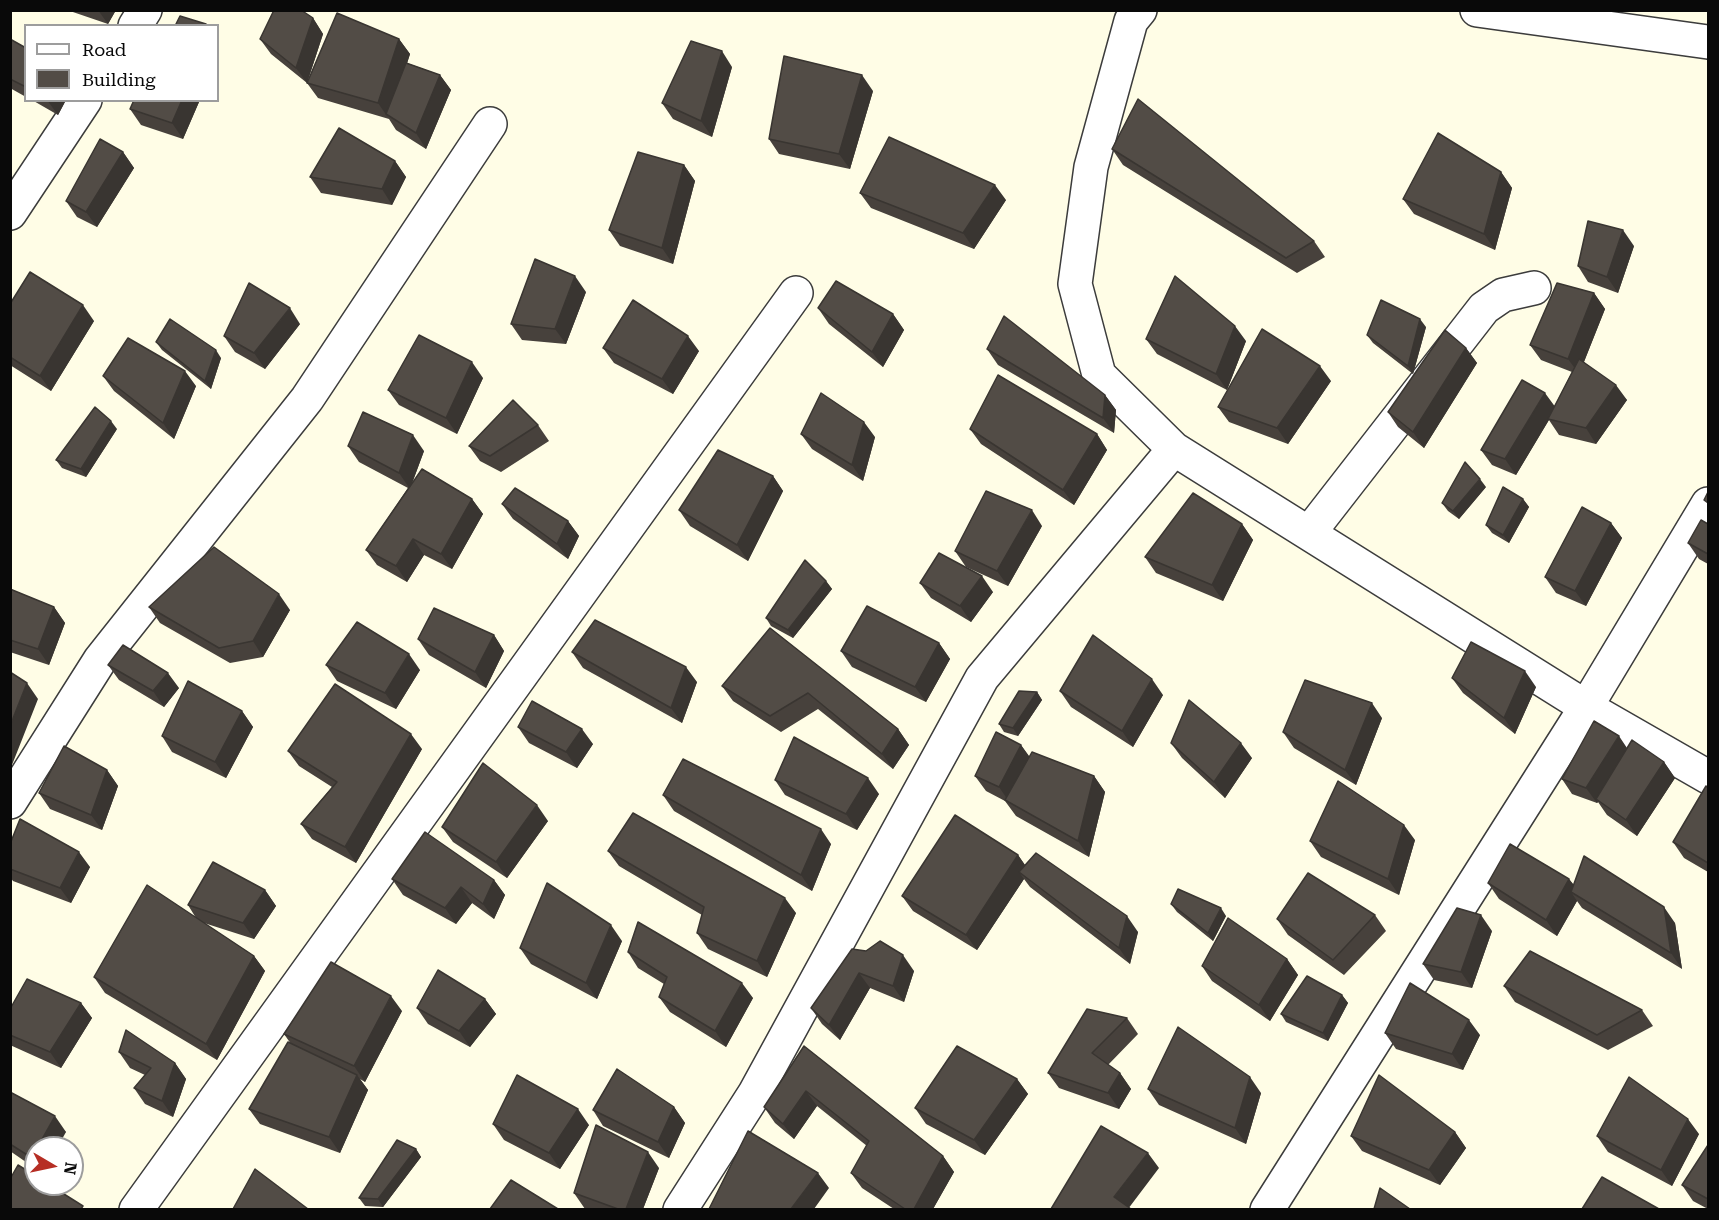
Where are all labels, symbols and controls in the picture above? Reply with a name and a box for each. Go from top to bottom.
legend [24,24,219,102]
text: Road [82,39,126,60]
text: Building [82,69,156,90]
north arrow [24,1136,84,1196]
text: N [60,1161,81,1176]

